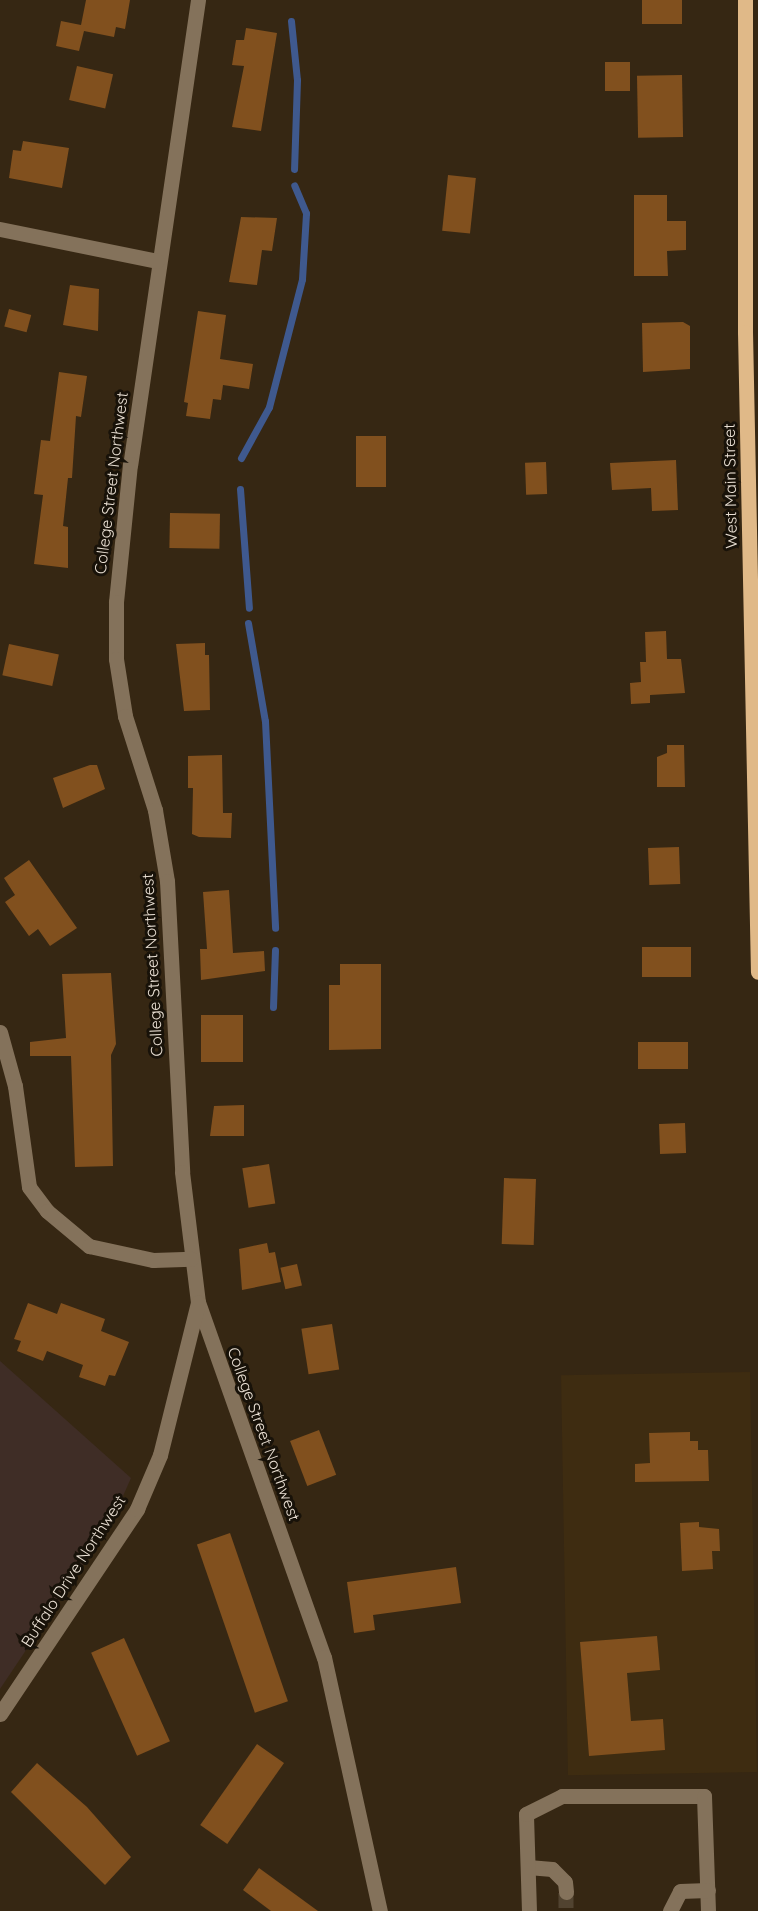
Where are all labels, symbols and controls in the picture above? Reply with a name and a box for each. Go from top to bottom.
street label: College Street Northwest [90,391,132,575]
street label: West Main Street [719,423,741,549]
street label: College Street Northwest [138,873,166,1057]
street label: College Street Northwest [224,1345,304,1523]
street label: Buffalo Drive Northwest [17,1491,129,1651]

